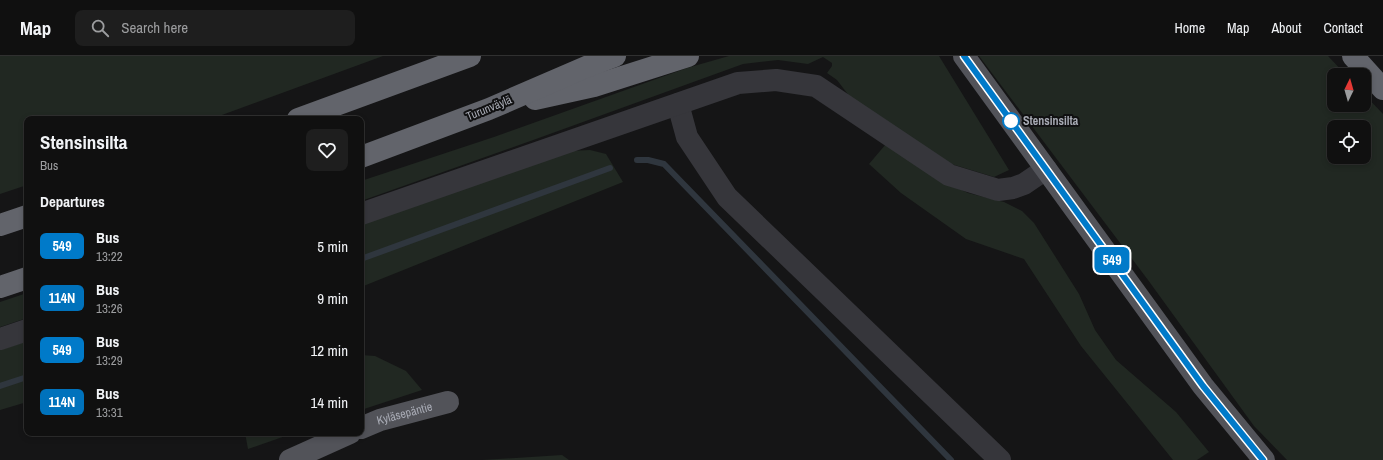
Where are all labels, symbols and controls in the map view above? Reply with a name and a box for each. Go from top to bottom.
search box [75,10,355,46]
text: Map [20,15,51,41]
icon: search [89,17,111,39]
text: Search here [121,17,188,38]
text: Home [1174,19,1205,37]
text: Map [1227,19,1249,37]
text: About [1271,19,1301,37]
text: Contact [1323,19,1363,37]
north arrow [1327,68,1371,112]
map controls [1327,68,1371,164]
street label: Turunväylä [464,91,515,124]
marker: Stensinsilta [1002,112,1020,130]
place label: Stensinsilta [1023,113,1079,129]
button: locate [1327,120,1371,164]
text: Stensinsilta [40,129,127,155]
button: heart [306,129,348,171]
text: Bus [40,157,58,174]
text: Departures [40,191,105,212]
text: Bus [96,227,119,248]
text: 5 min [317,236,348,257]
text: 549 [52,237,72,255]
line badge: 549 [1089,247,1135,273]
text: 13:22 [96,248,123,265]
text: 549 [1102,251,1122,269]
text: Bus [96,279,119,300]
text: 9 min [317,288,348,309]
text: 114N [49,289,75,307]
text: 13:26 [96,300,123,317]
text: Bus [96,331,119,352]
text: 12 min [310,340,348,361]
text: 549 [52,341,72,359]
text: 13:29 [96,352,123,369]
text: Bus [96,383,119,404]
text: 14 min [310,392,348,413]
text: 114N [49,393,75,411]
street label: Kyläsepäntie [375,398,434,429]
text: 13:31 [96,404,123,421]

